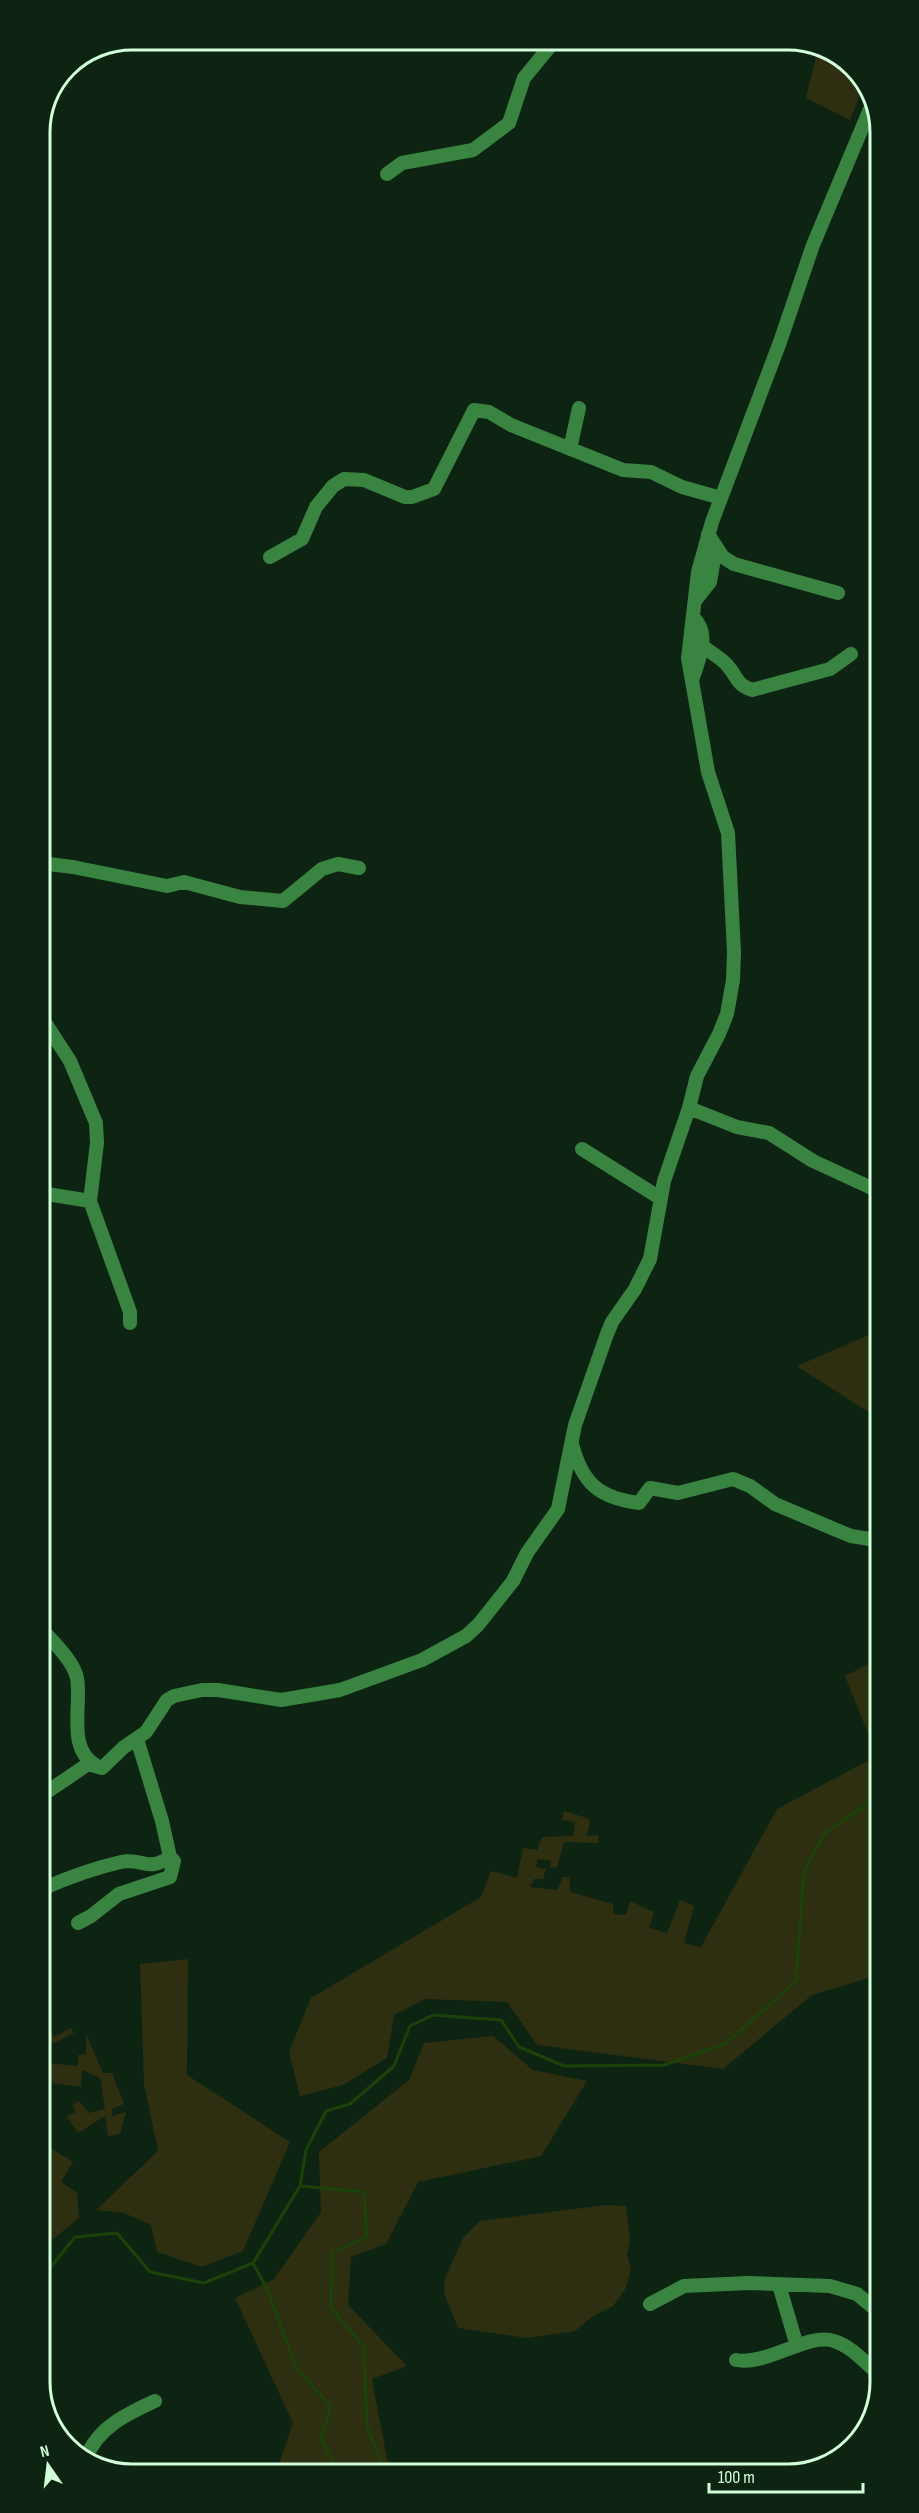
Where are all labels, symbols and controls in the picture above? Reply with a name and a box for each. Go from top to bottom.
north arrow [18,2435,78,2495]
text: N [38,2442,51,2462]
scale bar [709,2456,864,2494]
text: 100 m [718,2467,755,2488]

